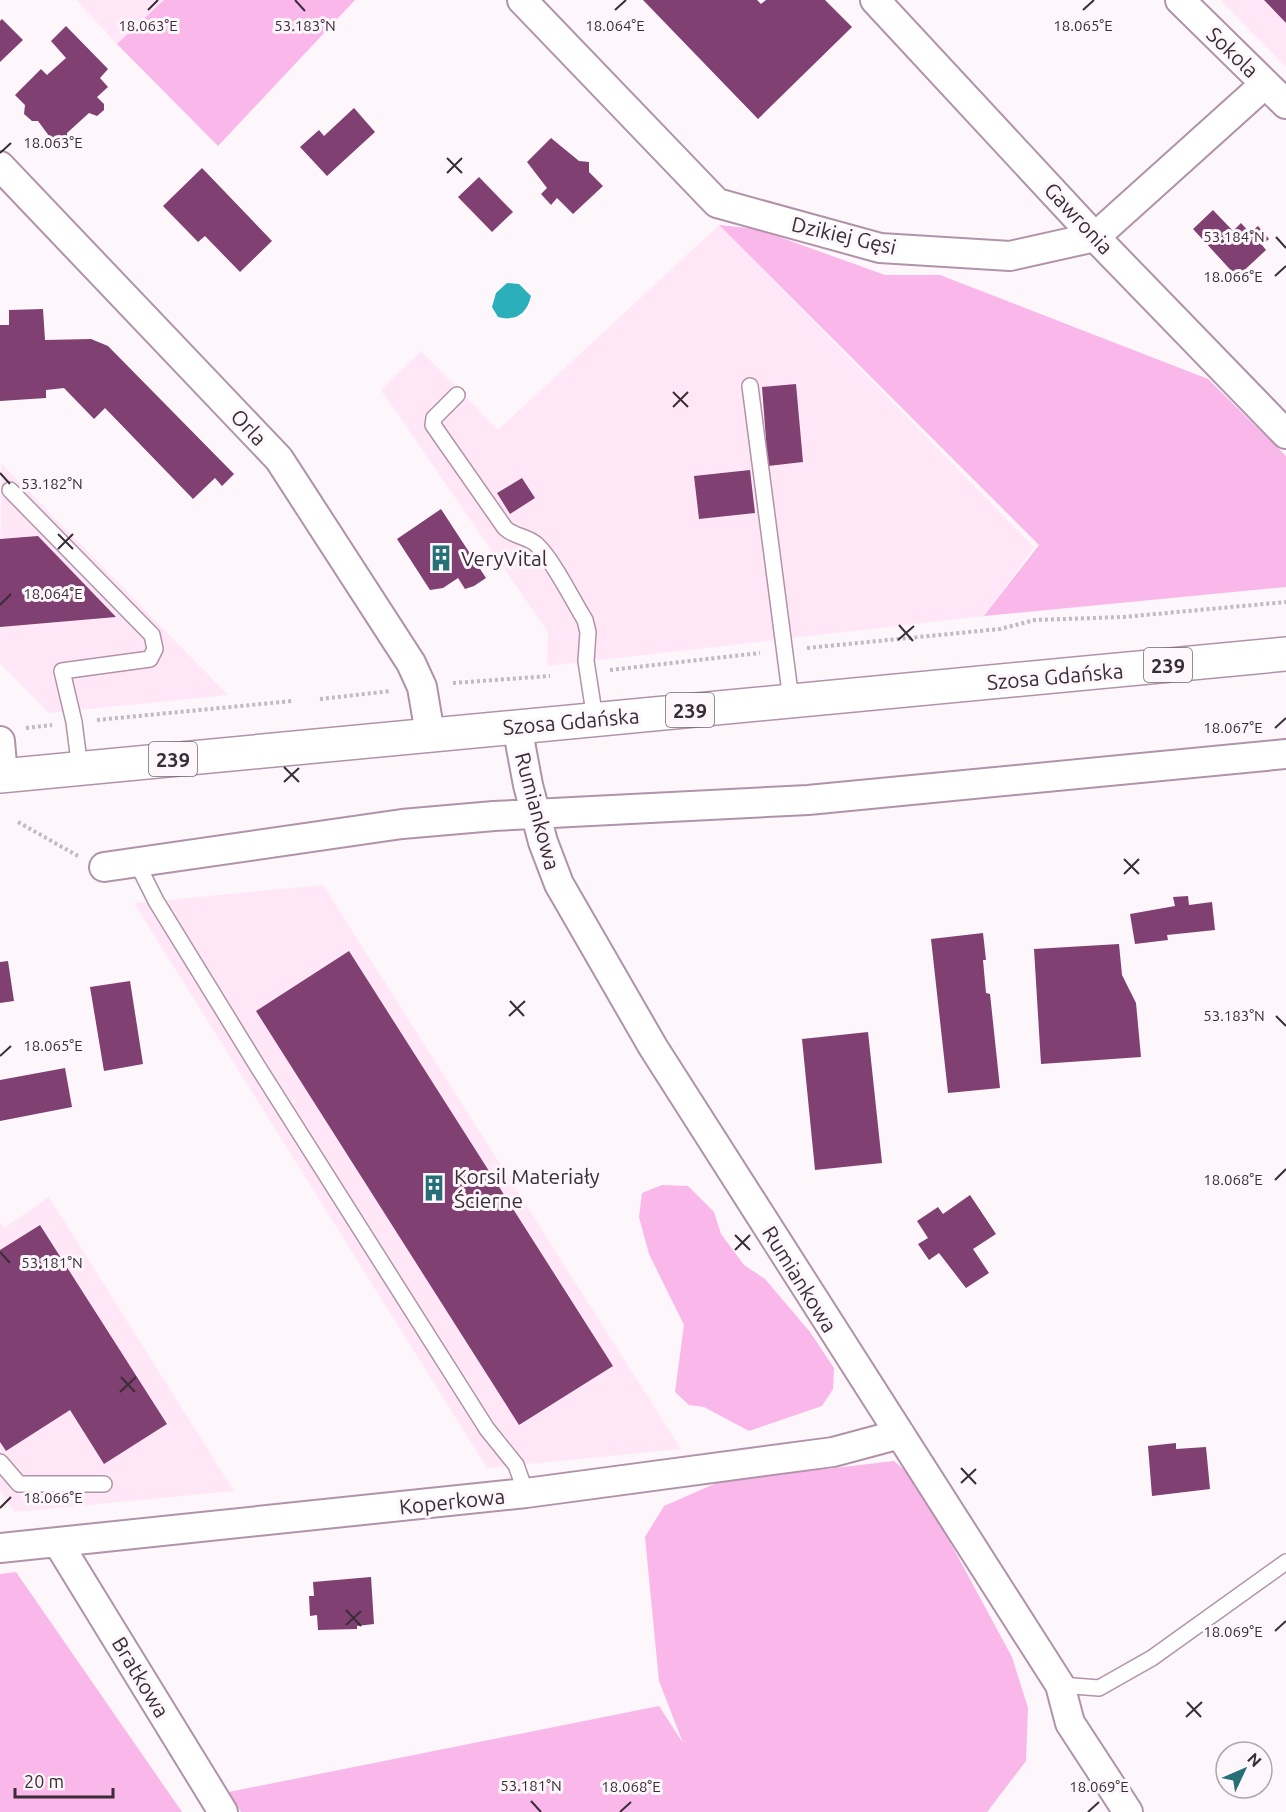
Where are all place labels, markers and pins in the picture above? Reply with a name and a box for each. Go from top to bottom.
building icon: VeryVital [426,543,456,573]
place label: VeryVital [461,546,547,570]
place label: Korsil Materiały Ścierne [454,1164,600,1212]
building icon: Korsil Materiały Ścierne [419,1173,449,1203]

